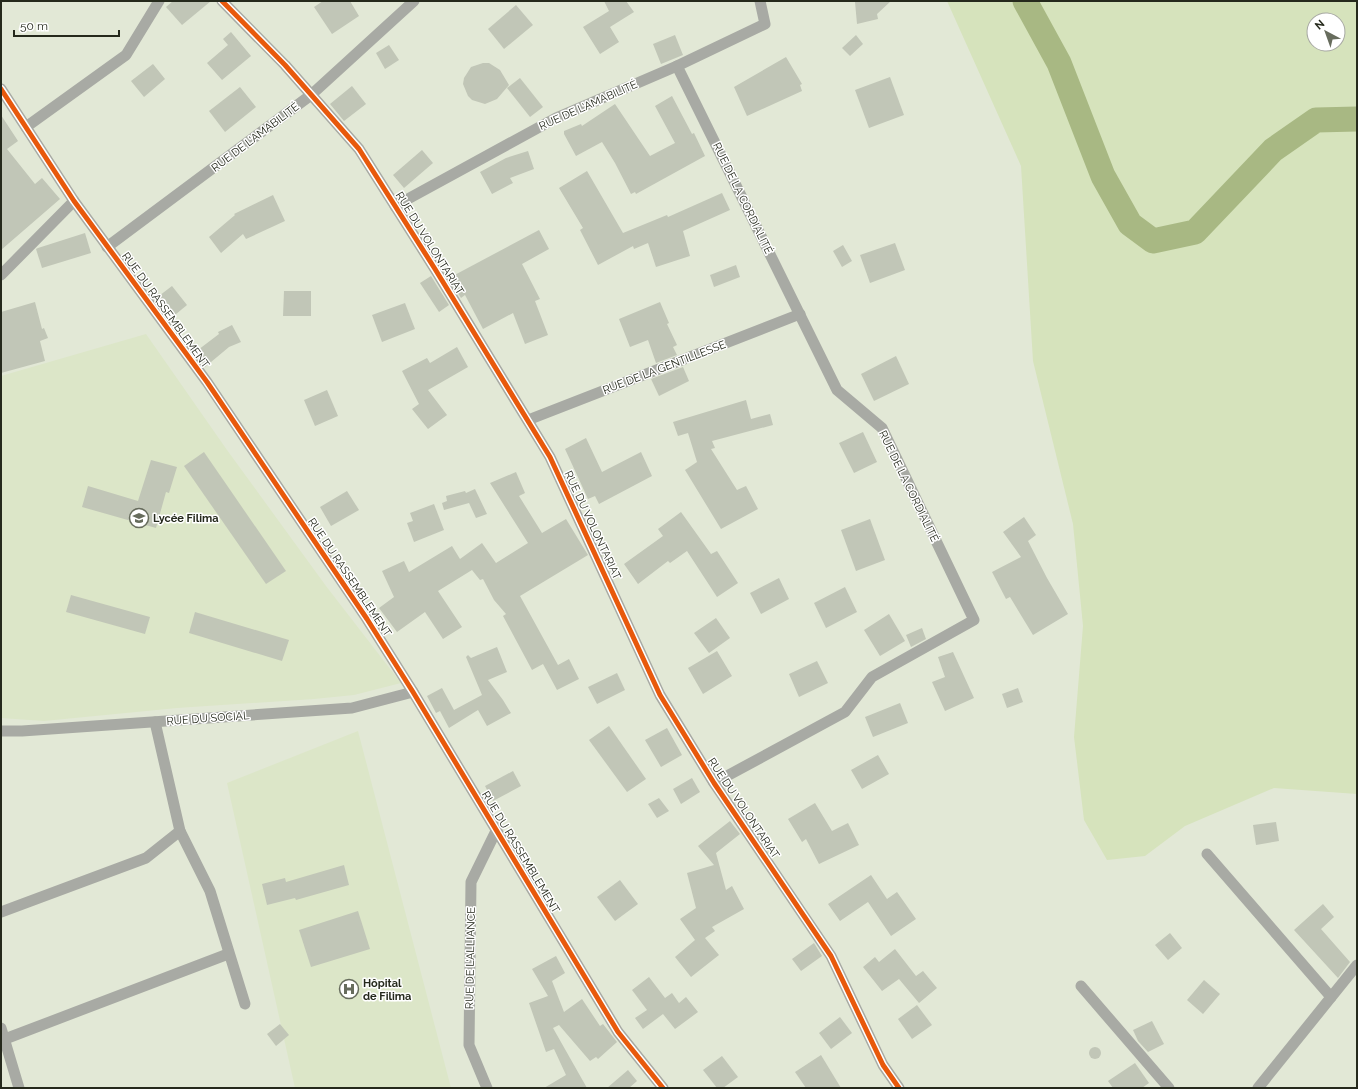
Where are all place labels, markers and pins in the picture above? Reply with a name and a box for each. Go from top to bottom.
school or university icon: Lycée Filima [128,507,150,529]
place label: Lycée Filima [153,512,219,525]
place label: Hôpital de Filima [363,977,411,1003]
hospital icon: Hôpital de Filima [338,978,360,1000]

